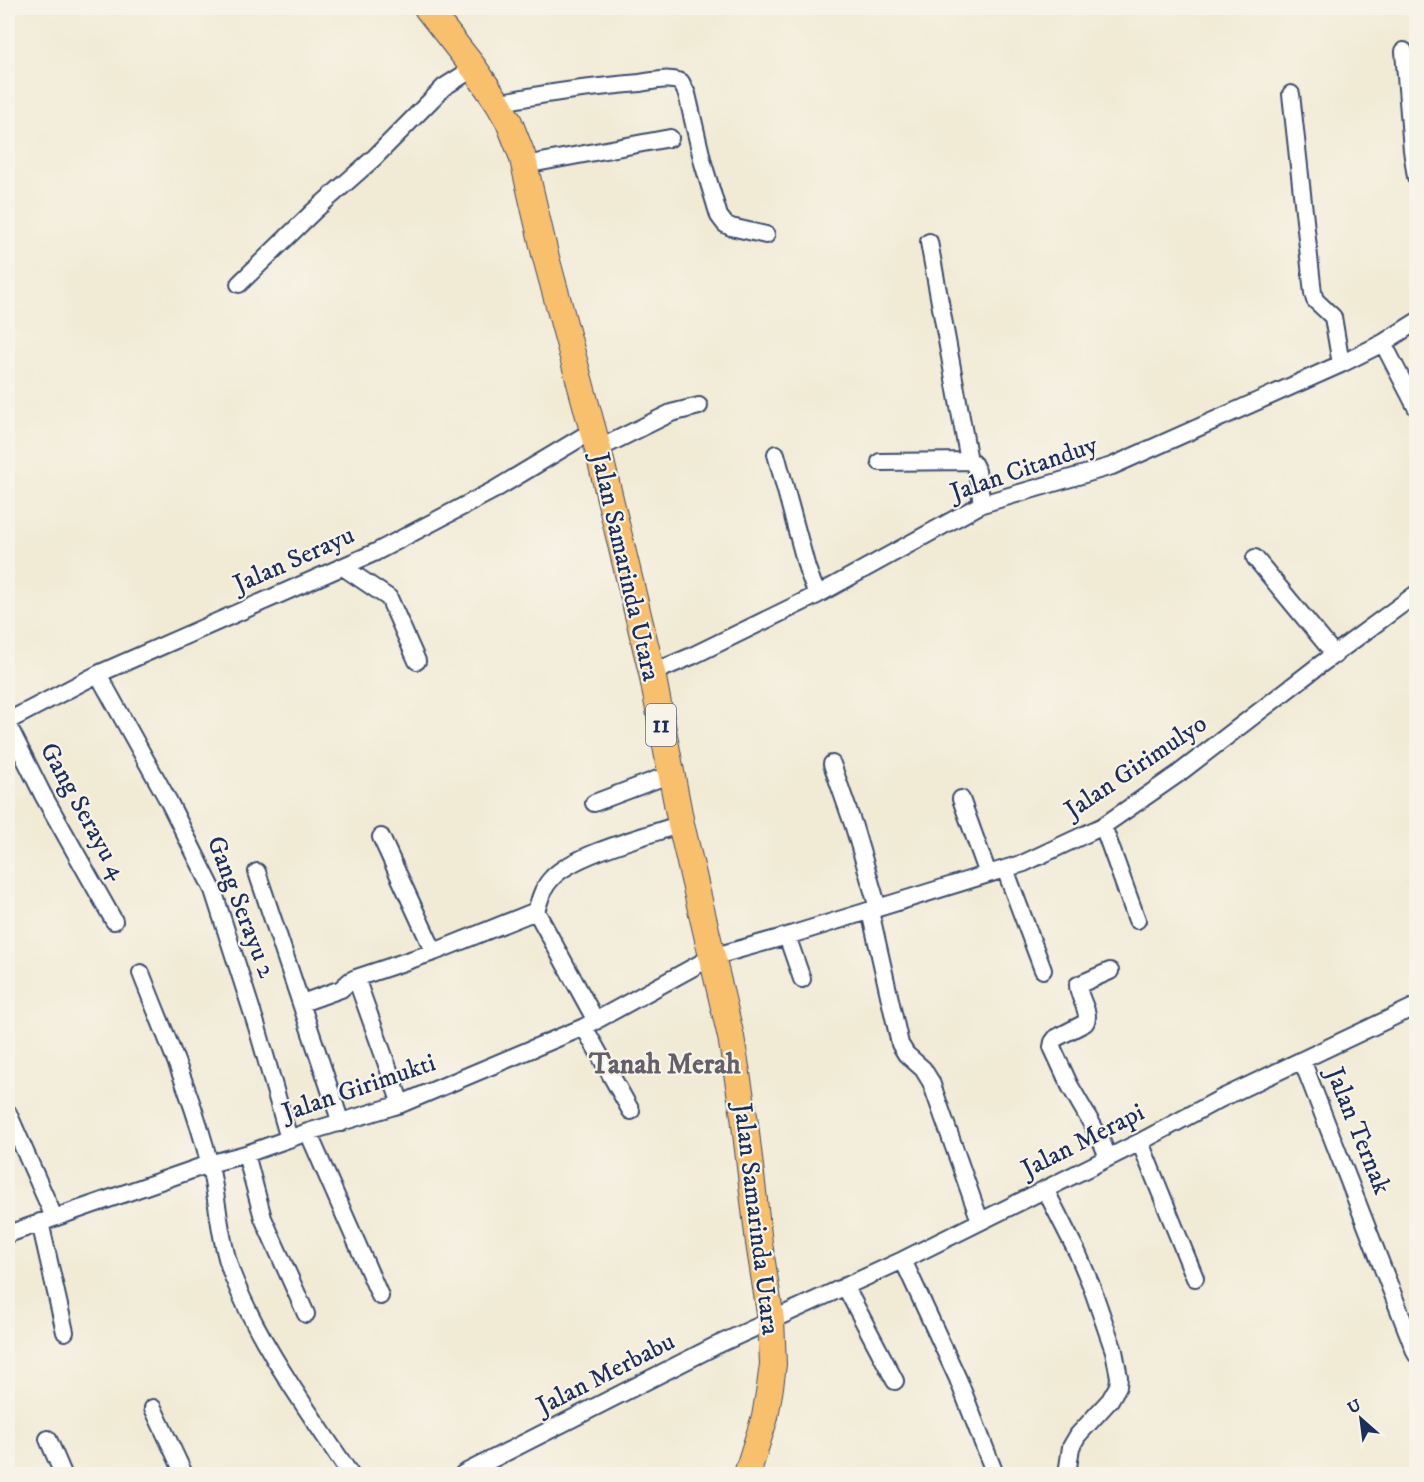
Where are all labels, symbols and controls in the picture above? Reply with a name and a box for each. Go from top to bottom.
street label: Jalan Citanduy [944,428,1103,510]
street label: Jalan Samarinda Utara [582,448,667,684]
street label: Jalan Serayu [227,519,360,602]
road number: 11 [646,704,676,746]
street label: Jalan Girimulyo [1057,707,1213,828]
street label: Gang Serayu 4 [32,737,135,886]
street label: Gang Serayu 2 [199,831,283,983]
street label: Jalan Girimukti [276,1046,440,1130]
district label: Tanah Merah [588,1047,741,1082]
street label: Jalan Ternak [1317,1061,1398,1199]
street label: Jalan Merapi [1014,1096,1150,1187]
street label: Jalan Samarinda Utara [725,1099,787,1337]
street label: Jalan Merbabu [530,1325,681,1424]
north arrow [1331,1389,1391,1449]
text: U [1344,1395,1365,1418]

